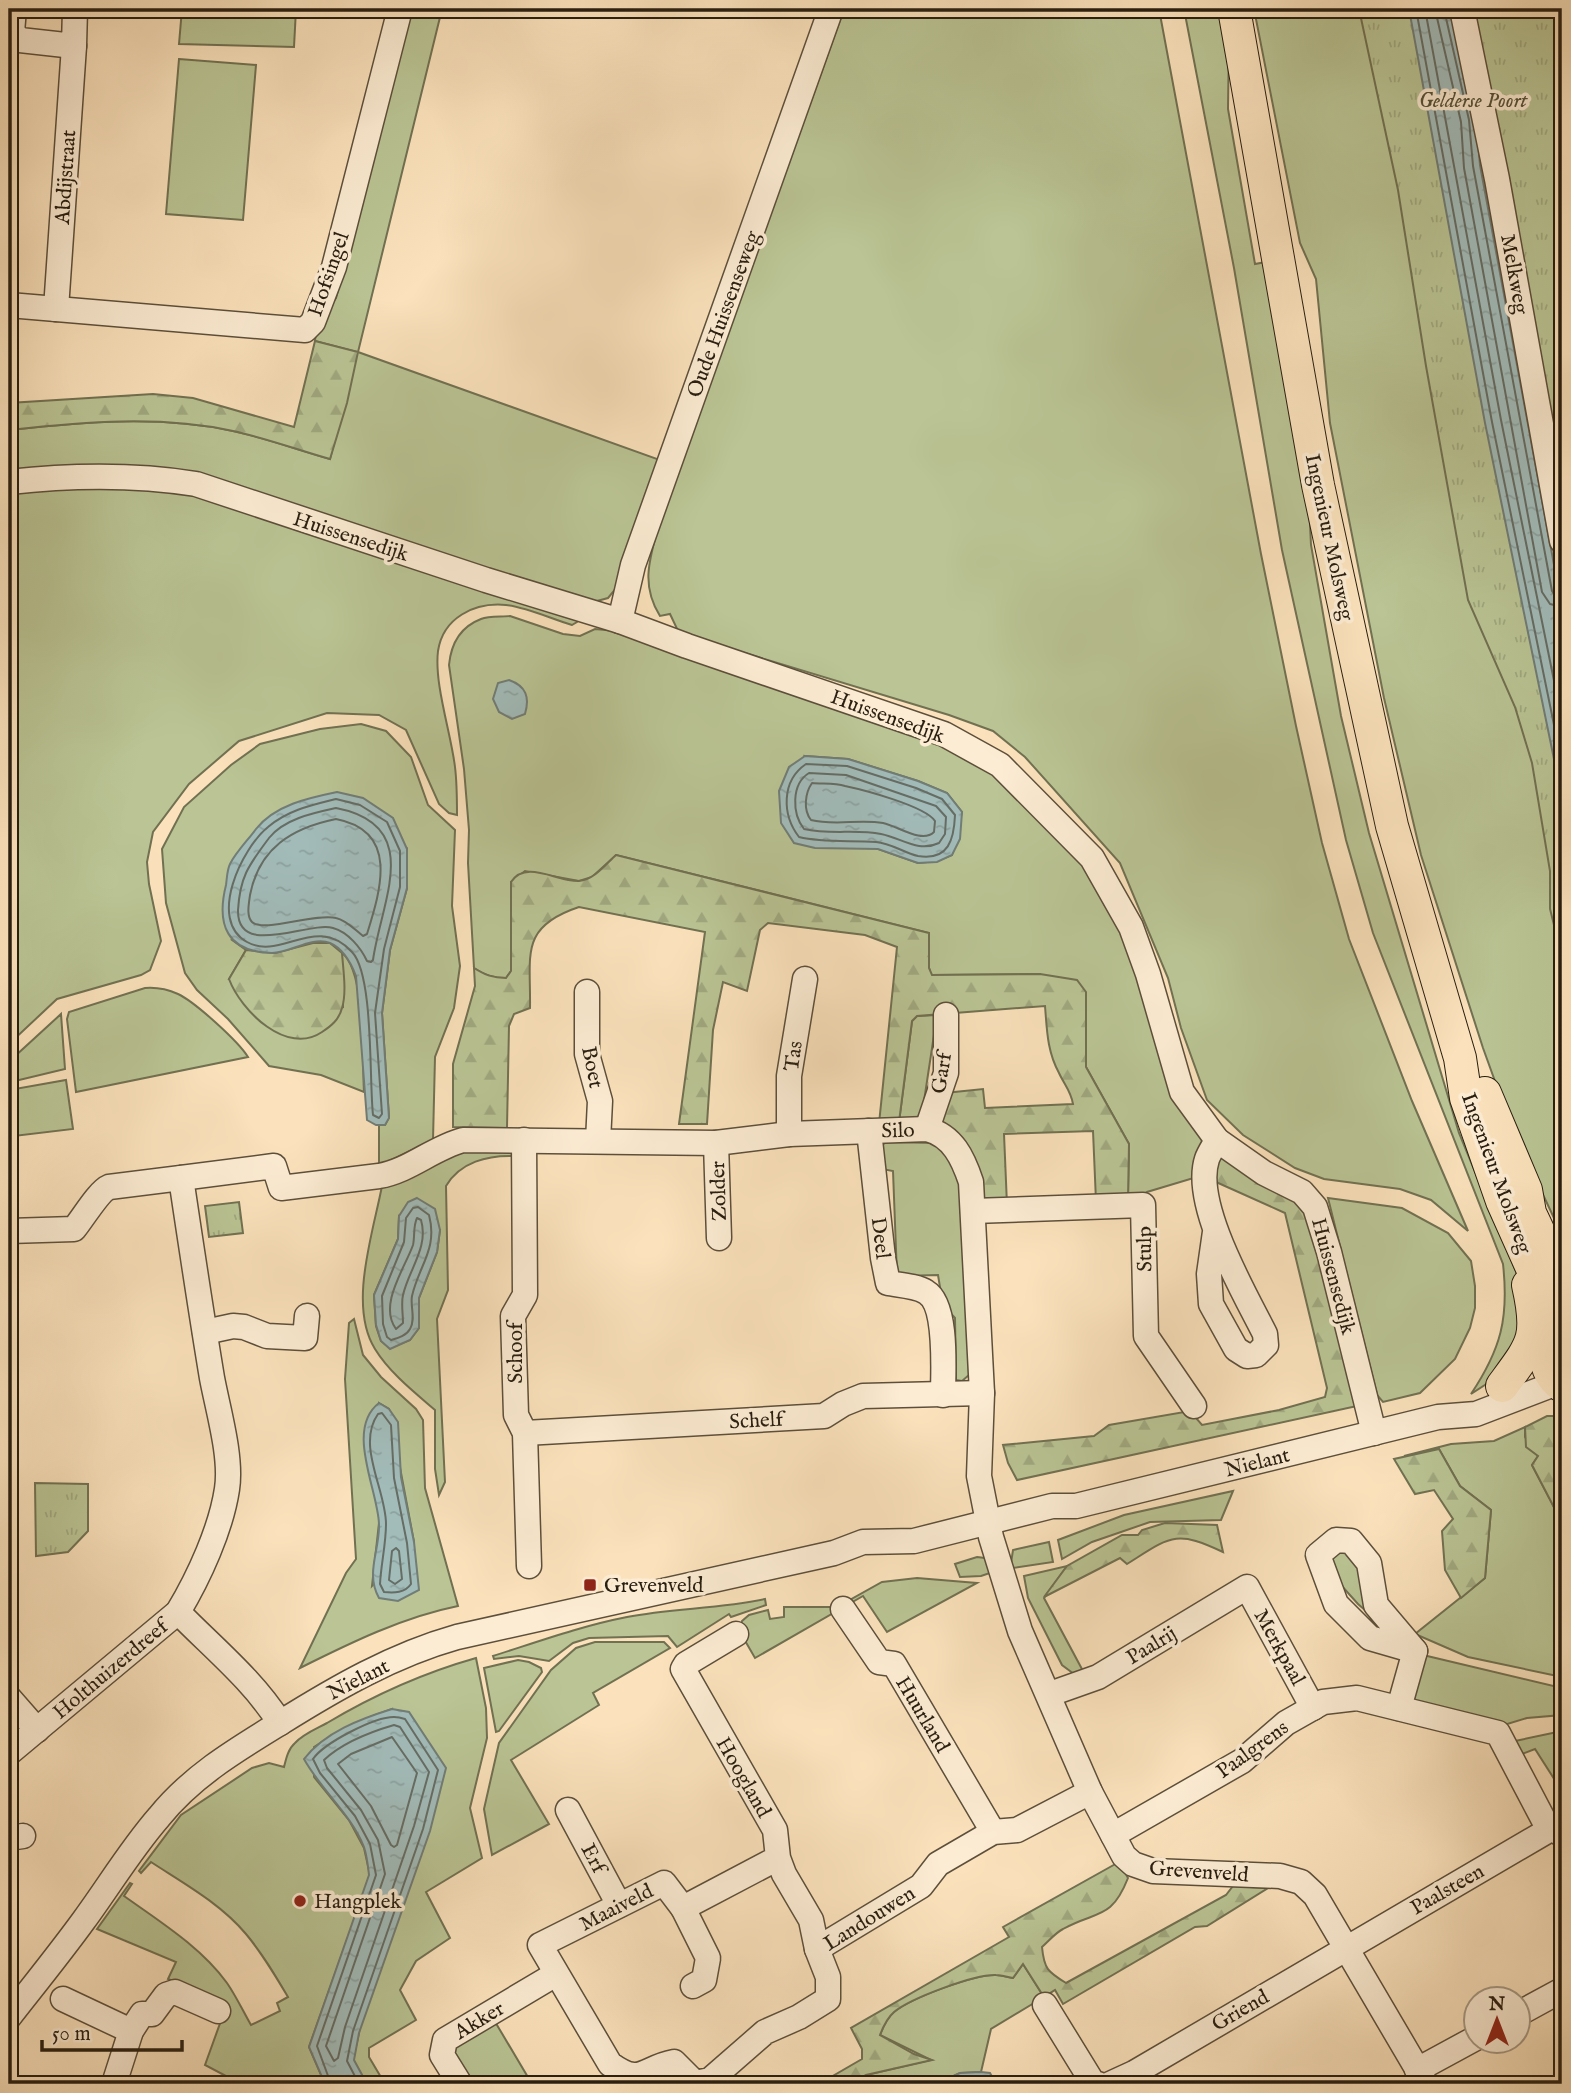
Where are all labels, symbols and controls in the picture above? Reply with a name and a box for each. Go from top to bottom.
park label: Gelderse Poort [1419,88,1529,115]
street label: Abdijstraat [50,129,83,226]
street label: Oude Huissenseweg [682,227,767,402]
street label: Hofsingel [302,228,357,320]
street label: Melkweg [1493,232,1534,317]
street label: Ingenieur Molsweg [1298,452,1359,624]
street label: Huissensedijk [289,506,412,569]
street label: Huissensedijk [827,684,949,751]
street label: Tas [779,1039,810,1073]
street label: Boet [574,1044,609,1091]
street label: Garf [926,1047,960,1096]
street label: Ingenieur Molsweg [1454,1089,1537,1258]
street label: Silo [881,1117,915,1146]
street label: Zolder [705,1160,734,1222]
street label: Huissensedijk [1304,1215,1361,1338]
street label: Deel [864,1216,895,1261]
street label: Stulp [1132,1226,1159,1272]
street label: Schoof [503,1319,530,1384]
street label: Schelf [728,1406,787,1436]
street label: Nielant [1222,1442,1293,1485]
place label: Grevenveld [604,1573,704,1600]
marker: Grevenveld [582,1577,598,1593]
street label: Merkpaal [1247,1605,1311,1691]
street label: Holthuizerdreef [48,1612,177,1726]
street label: Paalrij [1122,1621,1182,1672]
street label: Nielant [323,1653,394,1707]
street label: Huurland [888,1672,955,1759]
street label: Paalgrens [1211,1715,1294,1786]
street label: Hoogland [709,1732,777,1824]
street label: Erf [574,1839,613,1881]
street label: Grevenveld [1148,1856,1250,1889]
street label: Paalsteen [1406,1858,1490,1922]
street label: Maaiveld [575,1878,659,1938]
street label: Landouwen [819,1881,921,1958]
place label: Hangplek [314,1889,402,1916]
marker: Hangplek [292,1893,308,1909]
street label: Griend [1207,1984,1275,2038]
north arrow [1462,1984,1532,2054]
text: N [1488,1993,1506,2017]
street label: Akker [449,1996,510,2047]
scale bar [42,2009,182,2053]
text: 50 m [52,2021,91,2048]

